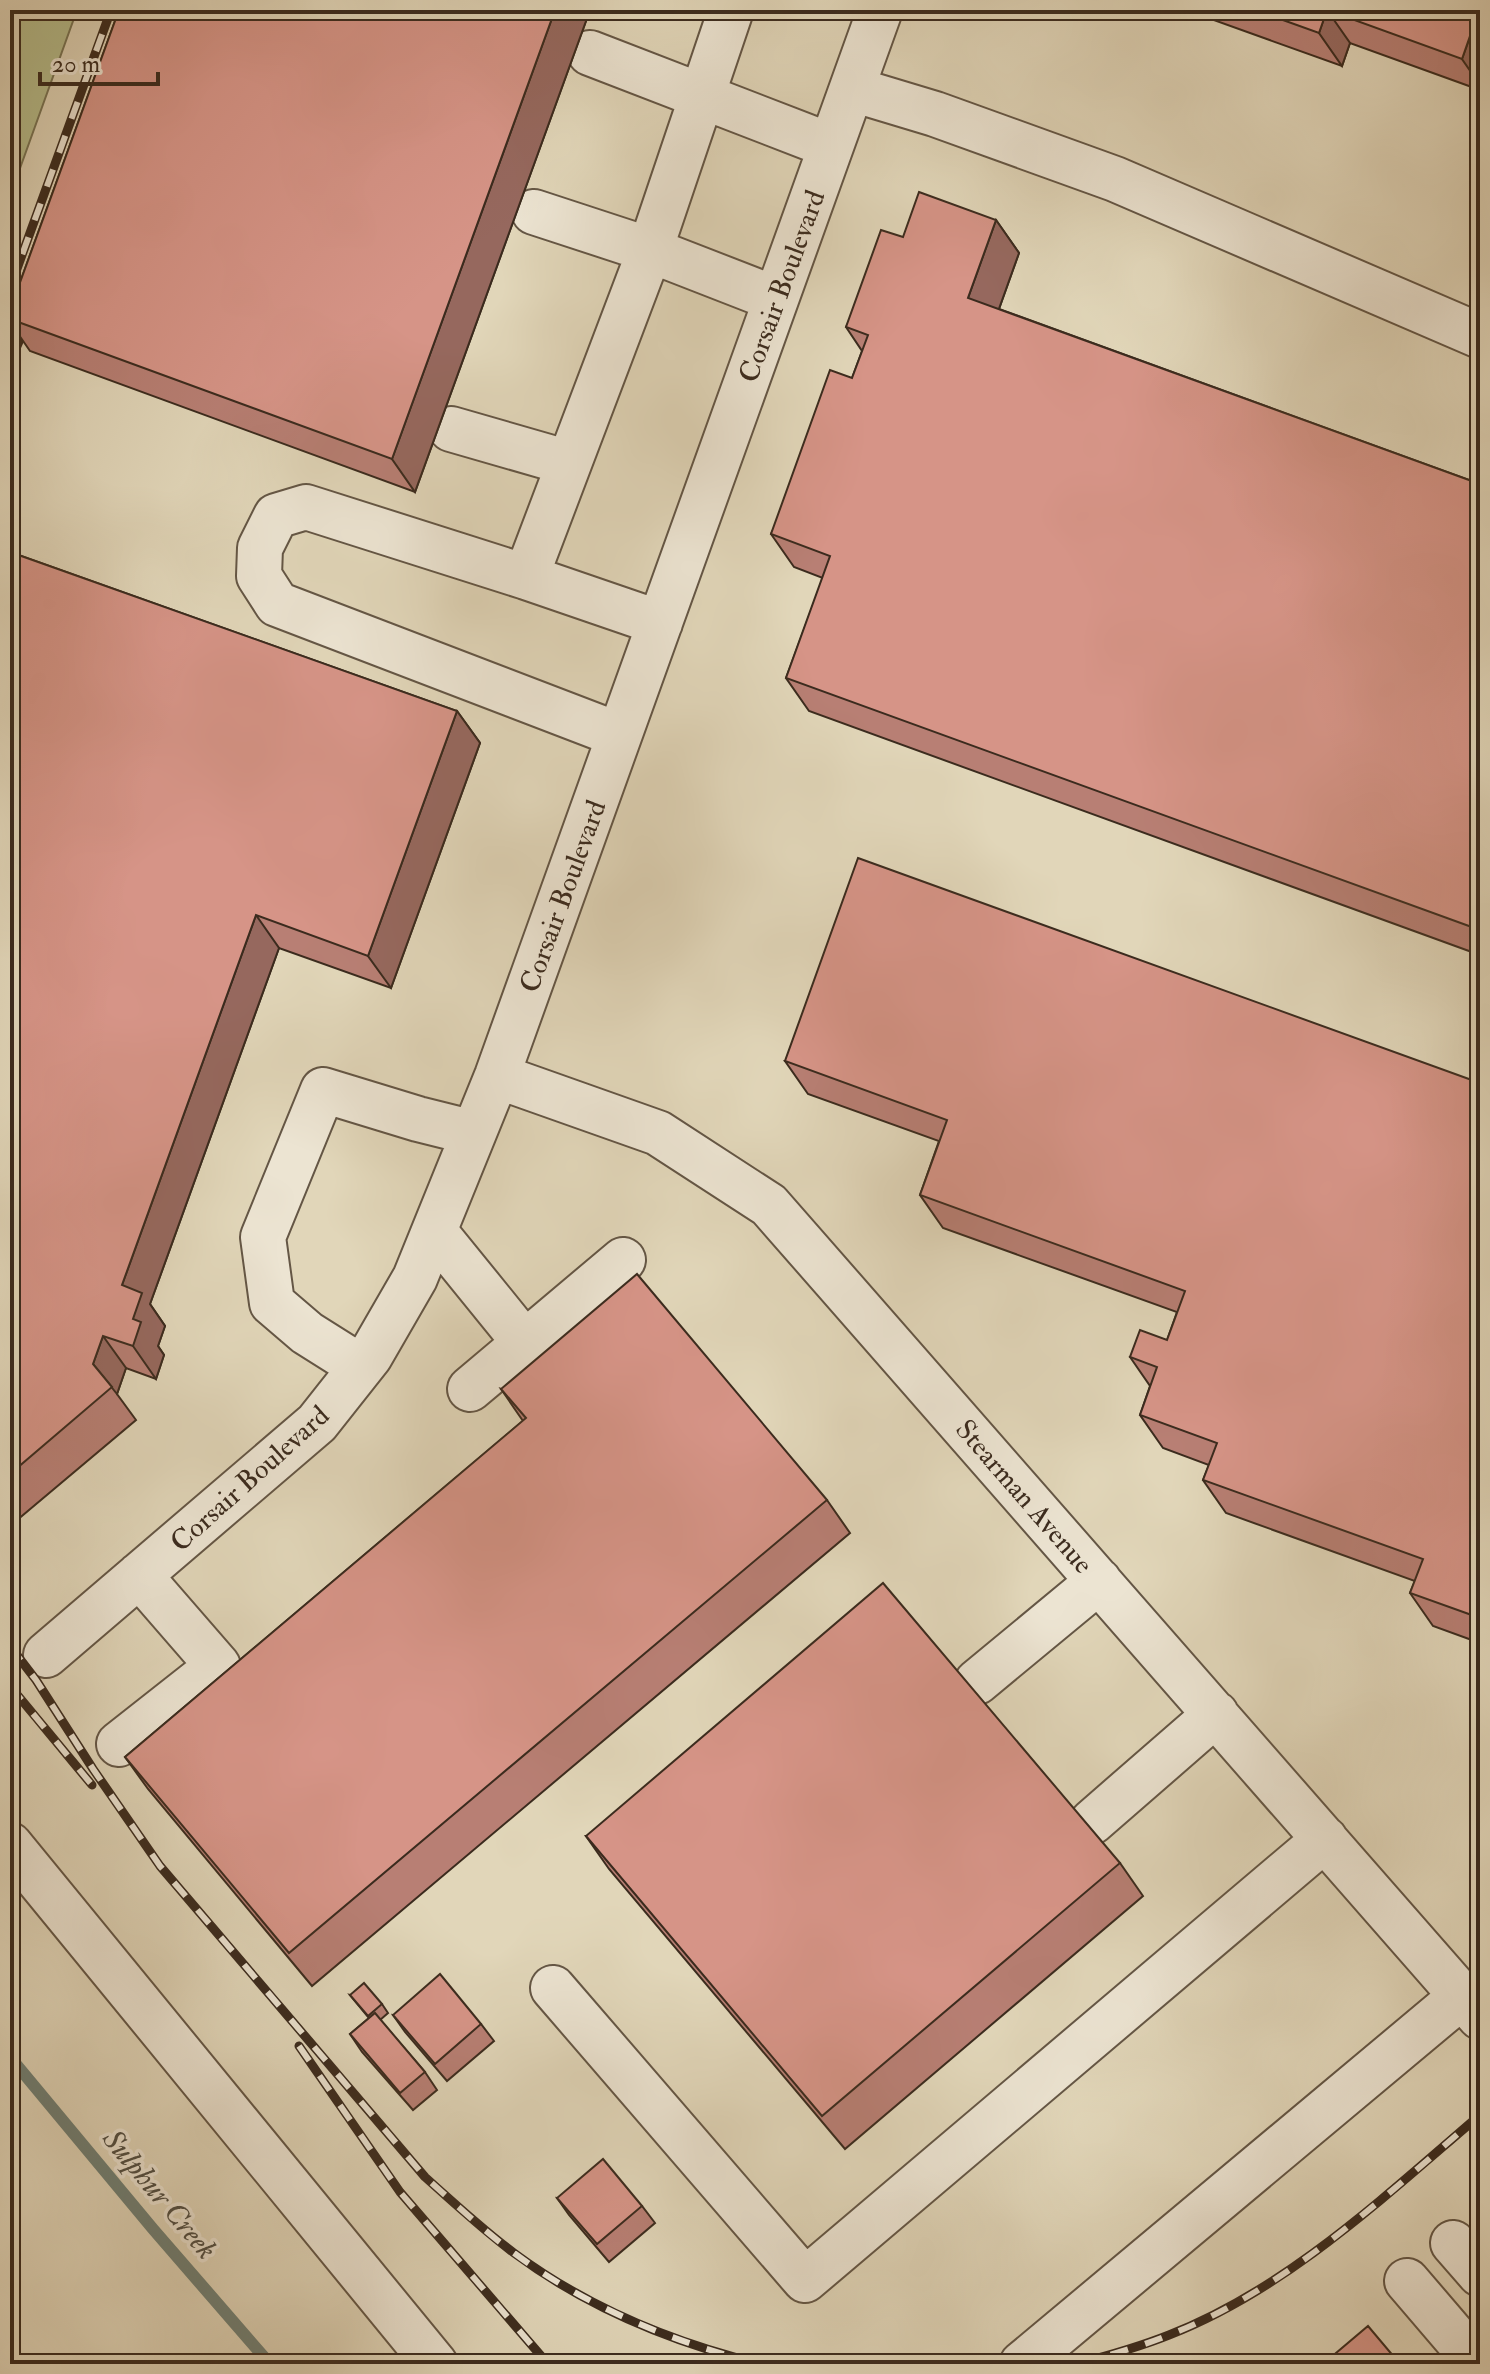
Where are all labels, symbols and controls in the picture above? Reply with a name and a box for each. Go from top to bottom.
scale bar [40,36,158,86]
text: 20 m [52,49,101,80]
street label: Corsair Boulevard [731,185,833,387]
street label: Corsair Boulevard [512,795,614,997]
street label: Corsair Boulevard [163,1398,337,1560]
street label: Stearman Avenue [947,1413,1101,1581]
water label: Sulphur Creek [94,2121,225,2267]

